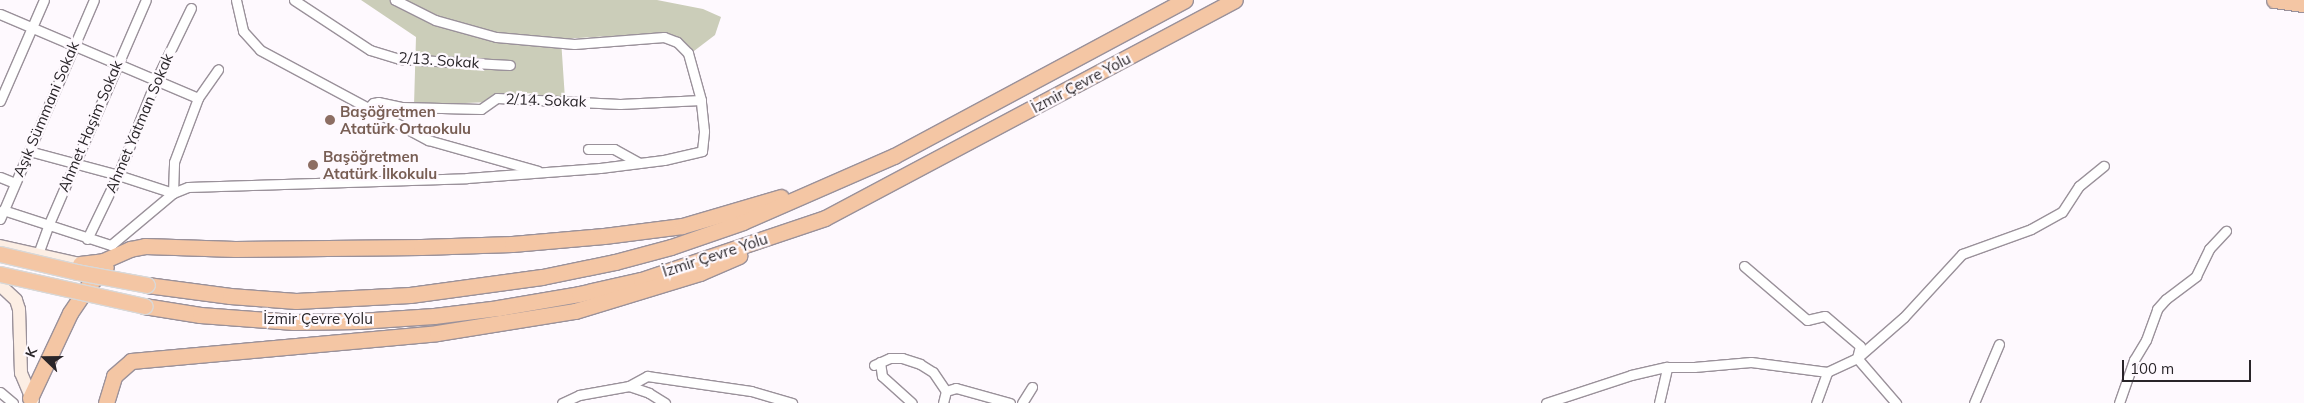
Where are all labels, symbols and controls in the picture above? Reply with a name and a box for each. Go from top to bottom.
street label: Aşık Sümmani Sokak [9,39,83,179]
street label: 2/13. Sokak [398,48,480,72]
street label: İzmir Çevre Yolu [1028,49,1134,117]
street label: Ahmet Yatman Sokak [101,51,177,195]
street label: Ahmet Haşim Sokak [54,58,126,194]
street label: 2/14. Sokak [505,90,587,110]
place label: Başöğretmen Atatürk Ortaokulu [340,102,471,137]
marker: Başöğretmen Atatürk Ortaokulu [324,114,336,126]
place label: Başöğretmen Atatürk İlkokulu [323,147,437,182]
marker: Başöğretmen Atatürk İlkokulu [307,159,319,171]
street label: İzmir Çevre Yolu [660,229,770,281]
street label: İzmir Çevre Yolu [263,310,373,328]
north arrow [20,333,70,383]
text: K [21,345,41,360]
scale bar [2124,350,2253,382]
text: 100 m [2130,359,2174,378]

